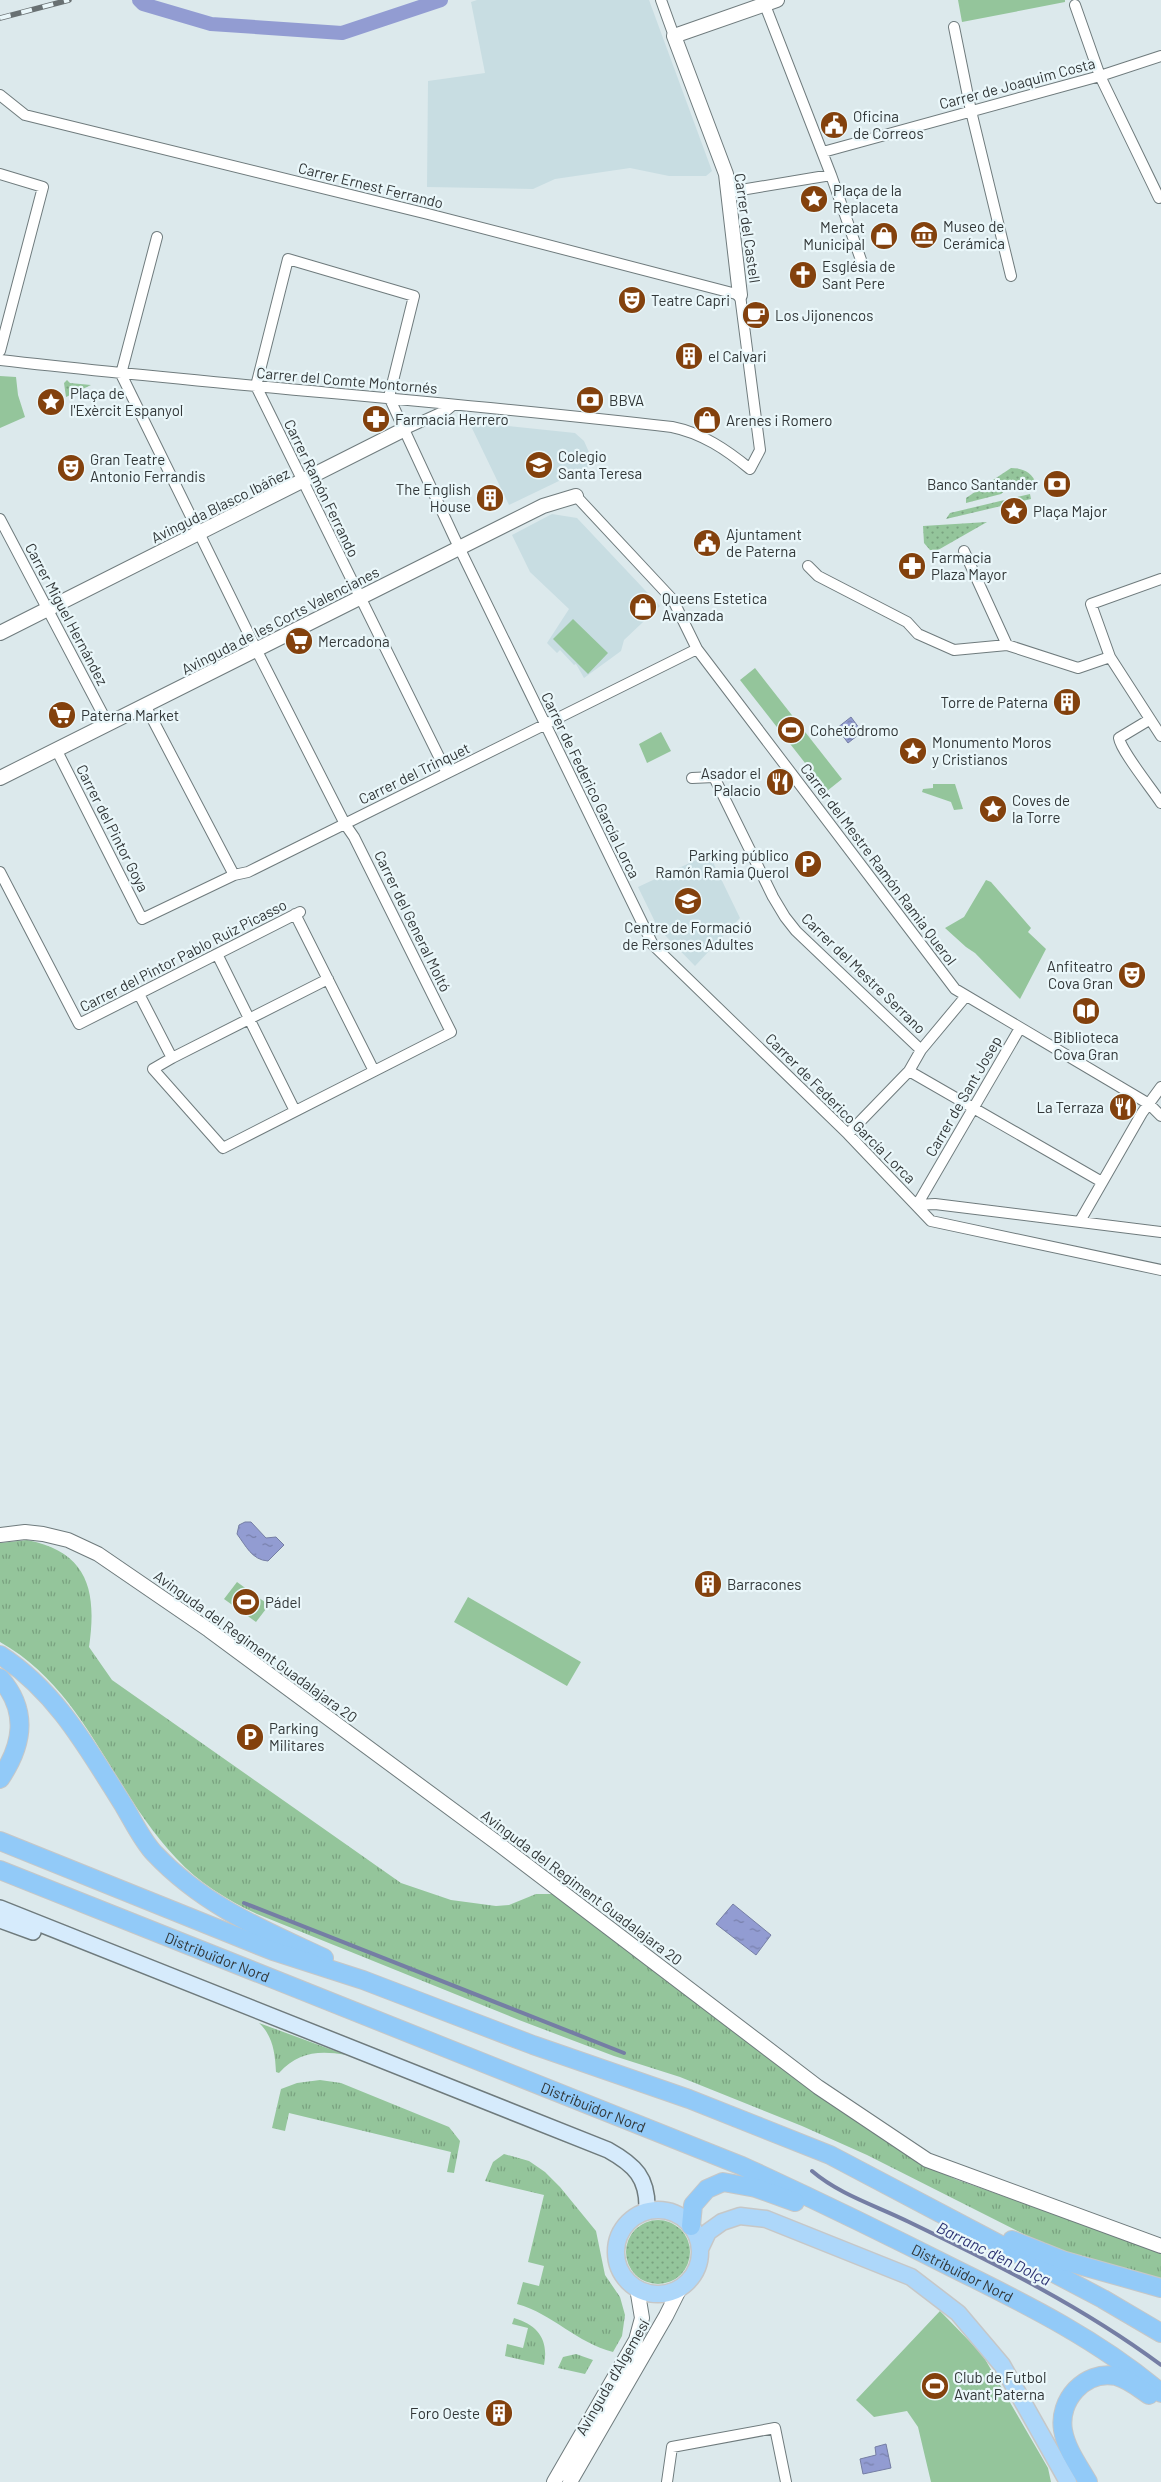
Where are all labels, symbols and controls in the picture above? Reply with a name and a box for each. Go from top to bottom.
street label: Carrer de Joaquim Costa [937,53,1097,113]
place label: Oficina de Correos [853,107,924,142]
public building icon: Oficina de Correos [819,110,849,140]
street label: Carrer Ernest Ferrando [297,158,445,212]
street label: Carrer del Castell [731,172,765,284]
place label: Plaça de la Replaceta [833,181,902,216]
place icon: Plaça de la Replaceta [799,184,829,214]
place label: Museo de Cerámica [943,217,1005,252]
place label: Mercat Municipal [803,218,865,253]
museum icon: Museo de Cerámica [909,220,939,250]
shop icon: Mercat Municipal [869,221,899,251]
place label: Església de Sant Pere [822,257,896,292]
church icon: Església de Sant Pere [788,260,818,290]
theatre icon: Teatre Capri [617,285,647,315]
place label: Teatre Capri [651,291,730,309]
cafe icon: Los Jijonencos [741,300,771,330]
place label: Los Jijonencos [775,306,873,324]
building icon: el Calvari [674,341,704,371]
place label: el Calvari [708,347,766,365]
street label: Carrer del Comte Montornés [256,363,438,397]
place label: Plaça de l'Exèrcit Espanyol [70,384,183,419]
bank icon: BBVA [575,385,605,415]
place icon: Plaça de l'Exèrcit Espanyol [36,387,66,417]
place label: BBVA [609,391,644,409]
pharmacy icon: Farmacia Herrero [361,404,391,434]
shop icon: Arenes i Romero [692,405,722,435]
place label: Farmacia Herrero [395,410,509,428]
place label: Arenes i Romero [726,411,833,429]
street label: Carrer Ramón Ferrando [281,416,363,560]
place label: Colegio Santa Teresa [558,447,642,482]
place label: Gran Teatre Antonio Ferrandis [90,450,205,485]
school or university icon: Colegio Santa Teresa [524,450,554,480]
theatre icon: Gran Teatre Antonio Ferrandis [56,453,86,483]
street label: Avinguda Blasco Ibáñez [148,464,292,546]
bank icon: Banco Santander [1042,469,1072,499]
place label: Banco Santander [927,475,1039,493]
place label: The English House [396,480,471,515]
building icon: The English House [475,483,505,513]
place icon: Plaça Major [999,496,1029,526]
place label: Plaça Major [1033,502,1108,520]
place label: Ajuntament de Paterna [726,525,802,560]
public building icon: Ajuntament de Paterna [692,528,722,558]
street label: Carrer Miguel Hernández [22,540,112,689]
place label: Farmacia Plaza Mayor [931,548,1007,583]
pharmacy icon: Farmacia Plaza Mayor [897,551,927,581]
street label: Avinguda de les Corts Valencianes [178,562,382,678]
place label: Queens Estetica Avanzada [662,589,767,624]
shop icon: Queens Estetica Avanzada [628,592,658,622]
supermarket icon: Mercadona [284,626,314,656]
place label: Mercadona [318,632,390,650]
building icon: Torre de Paterna [1052,687,1082,717]
street label: Carrer de Federico García Lorca [538,689,644,881]
place label: Torre de Paterna [940,693,1048,711]
supermarket icon: Paterna Market [47,700,77,730]
place label: Paterna Market [81,706,179,724]
sports icon: Cohetódromo [776,715,806,745]
place label: Cohetódromo [810,721,899,739]
place label: Monumento Moros y Cristianos [932,733,1052,768]
place icon: Monumento Moros y Cristianos [898,736,928,766]
street label: Carrer del Trinquet [356,738,472,808]
street label: Carrer del Mestre Ramón Ramia Querol [797,760,961,968]
street label: Carrer del Pintor Goya [73,761,153,895]
place label: Asador el Palacio [701,764,761,799]
restaurant icon: Asador el Palacio [765,767,795,797]
place label: Coves de la Torre [1012,791,1070,826]
place icon: Coves de la Torre [978,794,1008,824]
place label: Parking público Ramón Ramia Querol [655,846,789,881]
street label: Carrer del General Moltó [371,847,455,995]
parking icon: Parking público Ramón Ramia Querol [793,849,823,879]
school or university icon: Centre de Formació de Persones Adultes [673,886,703,916]
street label: Carrer del Pintor Pablo Ruiz Picasso [77,895,289,1015]
street label: Carrer del Mestre Serrano [798,909,930,1037]
place label: Centre de Formació de Persones Adultes [622,918,754,953]
place label: Anfiteatro Cova Gran [1047,957,1113,992]
theatre icon: Anfiteatro Cova Gran [1117,960,1147,990]
library icon: Biblioteca Cova Gran [1071,996,1101,1026]
place label: Biblioteca Cova Gran [1053,1028,1119,1063]
street label: Carrer de Federico García Lorca [762,1029,920,1187]
street label: Carrer de Sant Josep [921,1032,1005,1160]
restaurant icon: La Terraza [1108,1092,1138,1122]
place label: La Terraza [1036,1098,1104,1116]
street label: Avinguda del Regiment Guadalajara 20 [151,1566,361,1726]
building icon: Barracones [693,1569,723,1599]
place label: Barracones [727,1575,802,1593]
sports icon: Pádel [231,1587,261,1617]
place label: Pádel [265,1593,301,1611]
place label: Parking Militares [269,1719,324,1754]
parking icon: Parking Militares [235,1722,265,1752]
street label: Avinguda del Regiment Guadalajara 20 [478,1806,686,1968]
street label: Distribuïdor Nord [162,1928,272,1986]
street label: Distribuïdor Nord [538,2078,649,2136]
water label: Barranc d'en Dolça [934,2217,1054,2289]
street label: Distribuïdor Nord [909,2240,1016,2306]
street label: Avinguda d'Algemesí [571,2316,653,2438]
place label: Club de Futbol Avant Paterna [954,2368,1046,2403]
sports icon: Club de Futbol Avant Paterna [920,2371,950,2401]
building icon: Foro Oeste [484,2398,514,2428]
place label: Foro Oeste [410,2404,480,2422]

